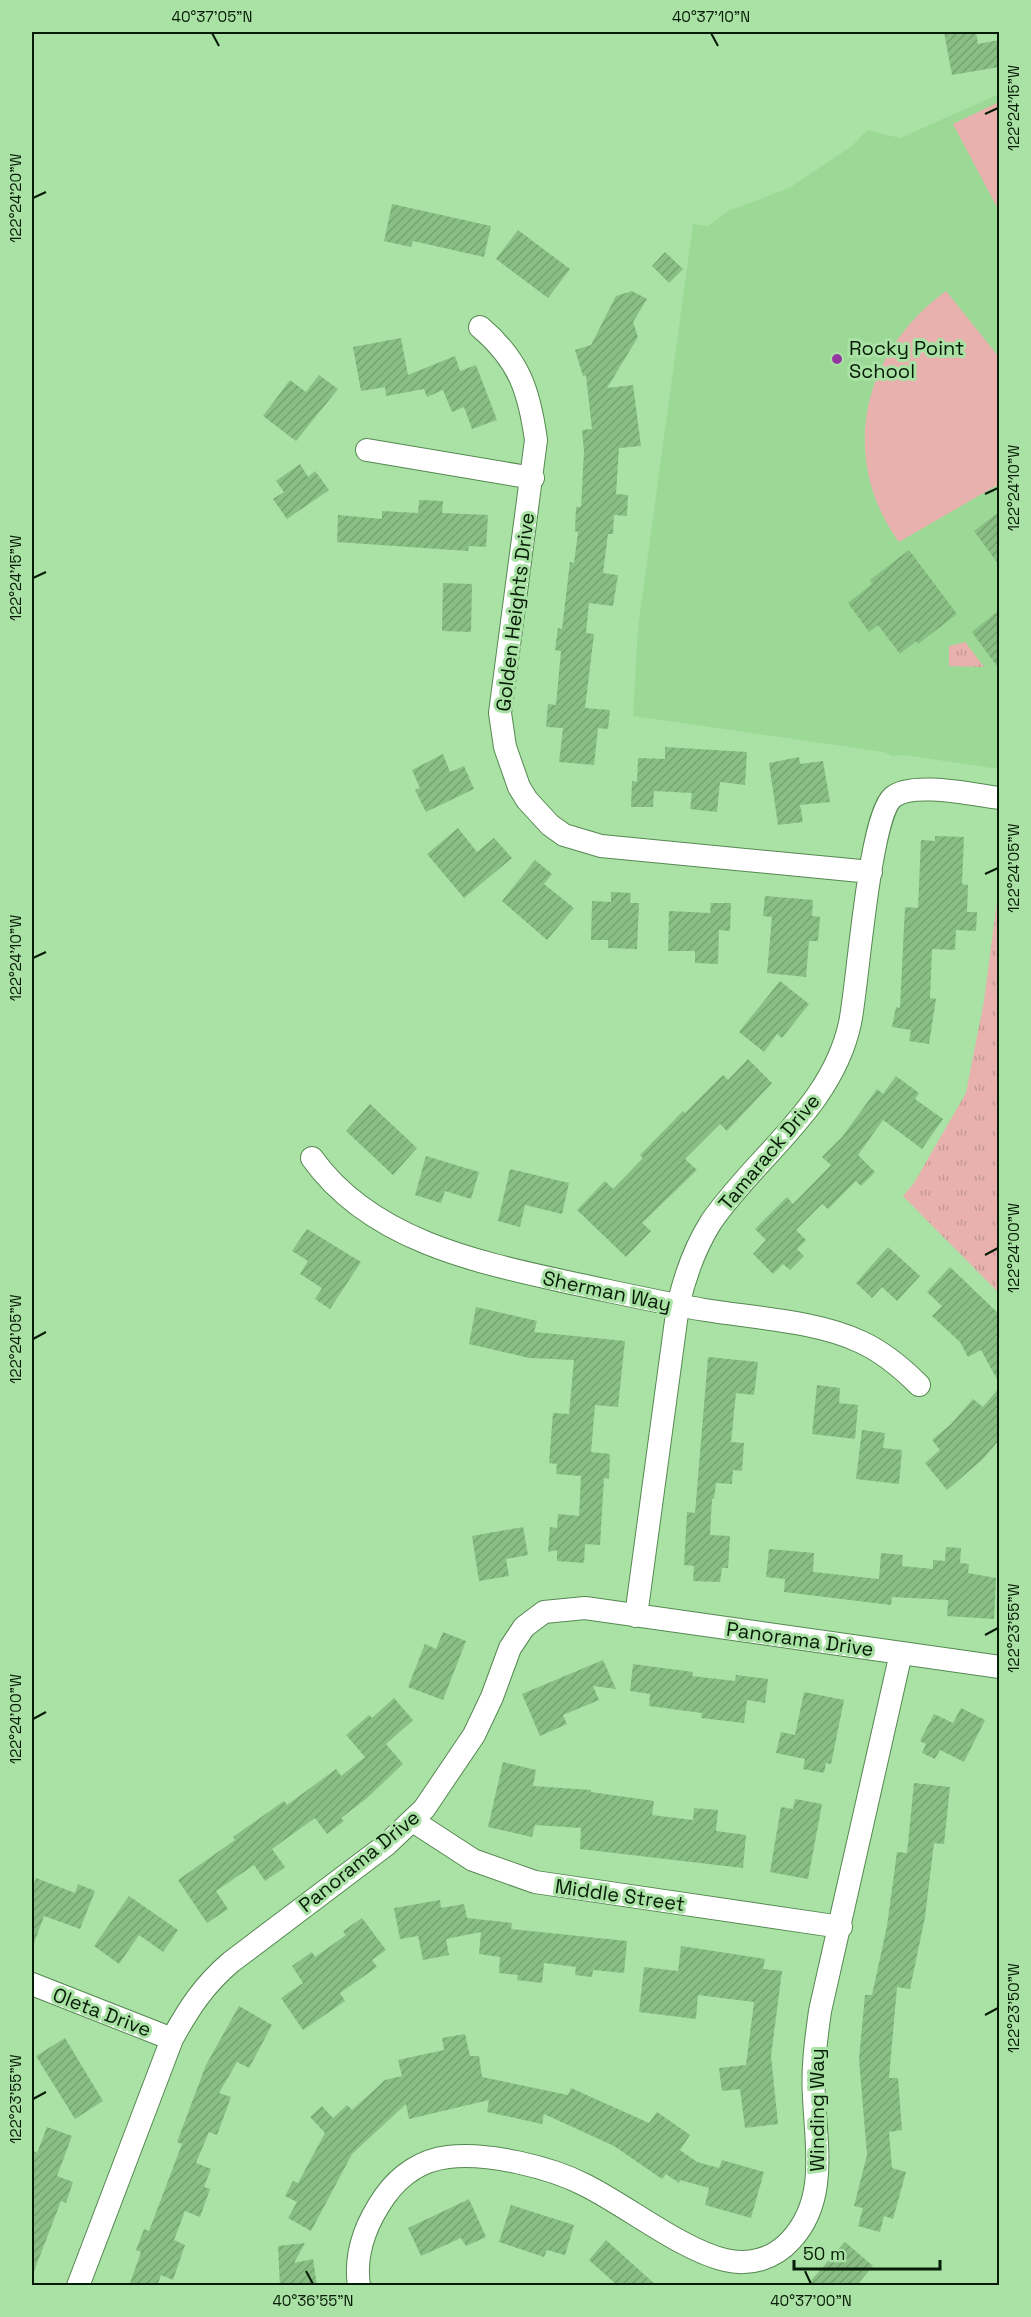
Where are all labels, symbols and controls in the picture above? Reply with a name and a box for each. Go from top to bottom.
text: 40°37'05"N [172,7,252,26]
text: 40°37'10"N [672,7,750,26]
text: 122°24'15"W [1004,65,1023,151]
text: 122°24'20"W [6,153,25,243]
place label: Rocky Point School [849,335,964,384]
marker: Rocky Point School [830,352,844,366]
text: 122°24'10"W [1004,445,1023,531]
street label: Golden Heights Drive [490,511,540,713]
text: 122°24'15"W [6,535,25,621]
text: 122°24'05"W [1004,823,1023,913]
text: 122°24'10"W [6,915,25,1001]
street label: Tamarack Drive [713,1088,825,1216]
text: 122°24'00"W [1004,1203,1023,1293]
street label: Sherman Way [540,1265,674,1317]
text: 122°24'05"W [6,1294,25,1384]
text: 122°23'55"W [1004,1583,1023,1673]
street label: Panorama Drive [725,1616,875,1662]
text: 122°24'00"W [6,1674,25,1764]
street label: Panorama Drive [293,1804,425,1918]
street label: Middle Street [553,1873,687,1917]
text: 122°23'50"W [1004,1963,1023,2053]
street label: Oleta Drive [49,1981,155,2043]
street label: Winding Way [804,2048,830,2172]
text: 122°23'55"W [6,2054,25,2144]
scale bar [794,2233,940,2271]
text: 50 m [803,2242,845,2265]
text: 40°36'55"N [272,2291,354,2310]
text: 40°37'00"N [770,2291,852,2310]

